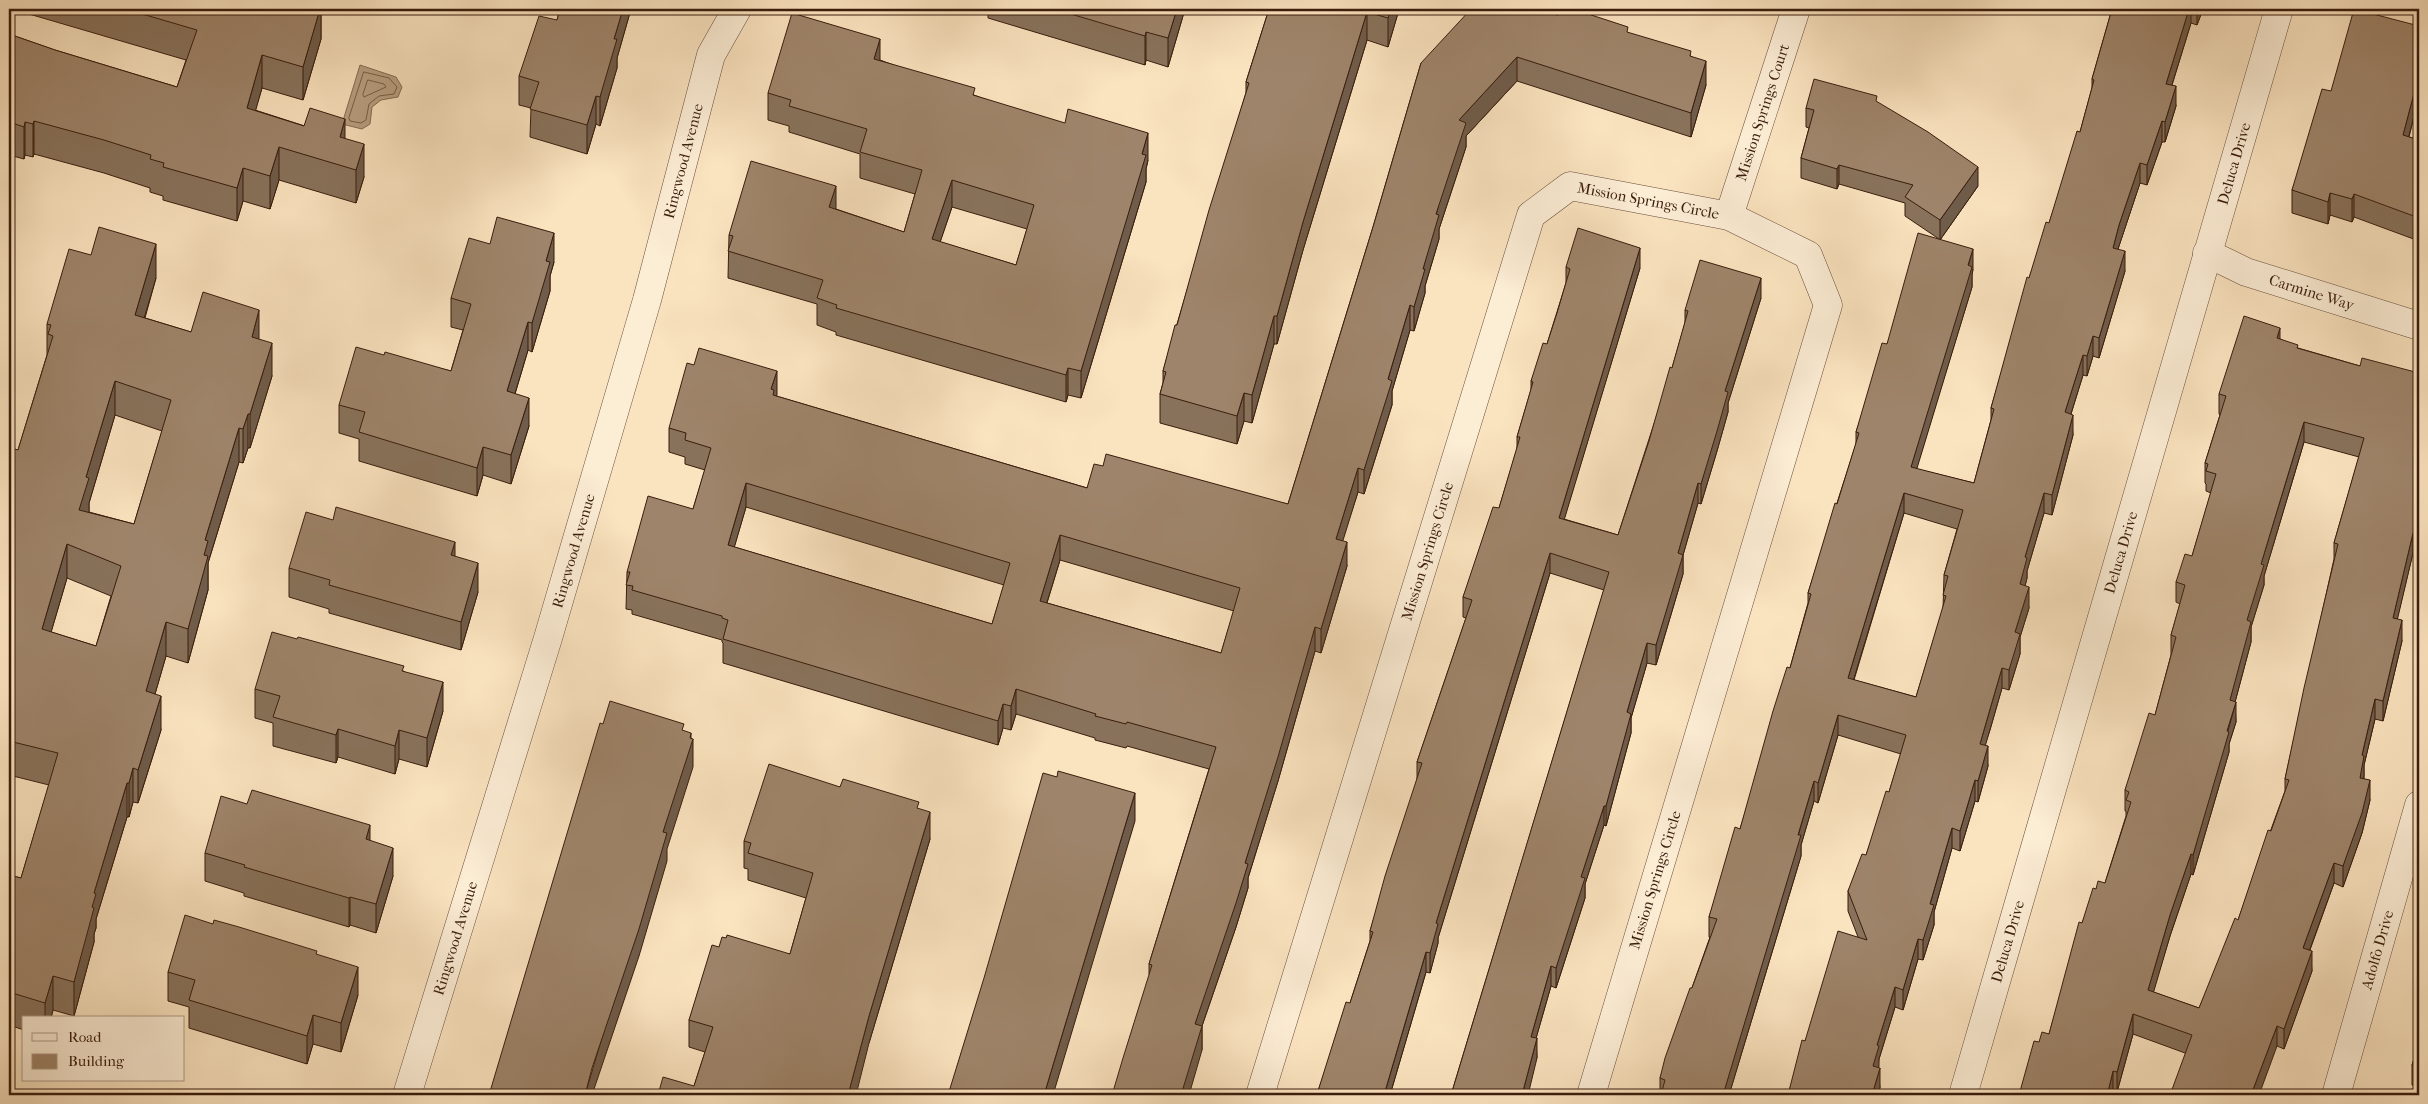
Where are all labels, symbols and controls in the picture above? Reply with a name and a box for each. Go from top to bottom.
street label: Mission Springs Court [1732,41,1793,183]
street label: Ringwood Avenue [660,101,707,221]
street label: Deluca Drive [2214,120,2255,207]
street label: Mission Springs Circle [1576,179,1721,223]
street label: Carmine Way [2267,271,2357,314]
street label: Mission Springs Circle [1398,479,1457,623]
street label: Ringwood Avenue [548,491,599,610]
street label: Deluca Drive [2100,509,2141,596]
street label: Mission Springs Circle [1625,808,1685,951]
street label: Ringwood Avenue [429,879,482,997]
street label: Deluca Drive [1987,898,2028,985]
street label: Adolfo Drive [2357,907,2398,993]
legend [22,1016,185,1082]
text: Road [68,1028,102,1046]
text: Building [68,1052,125,1070]

